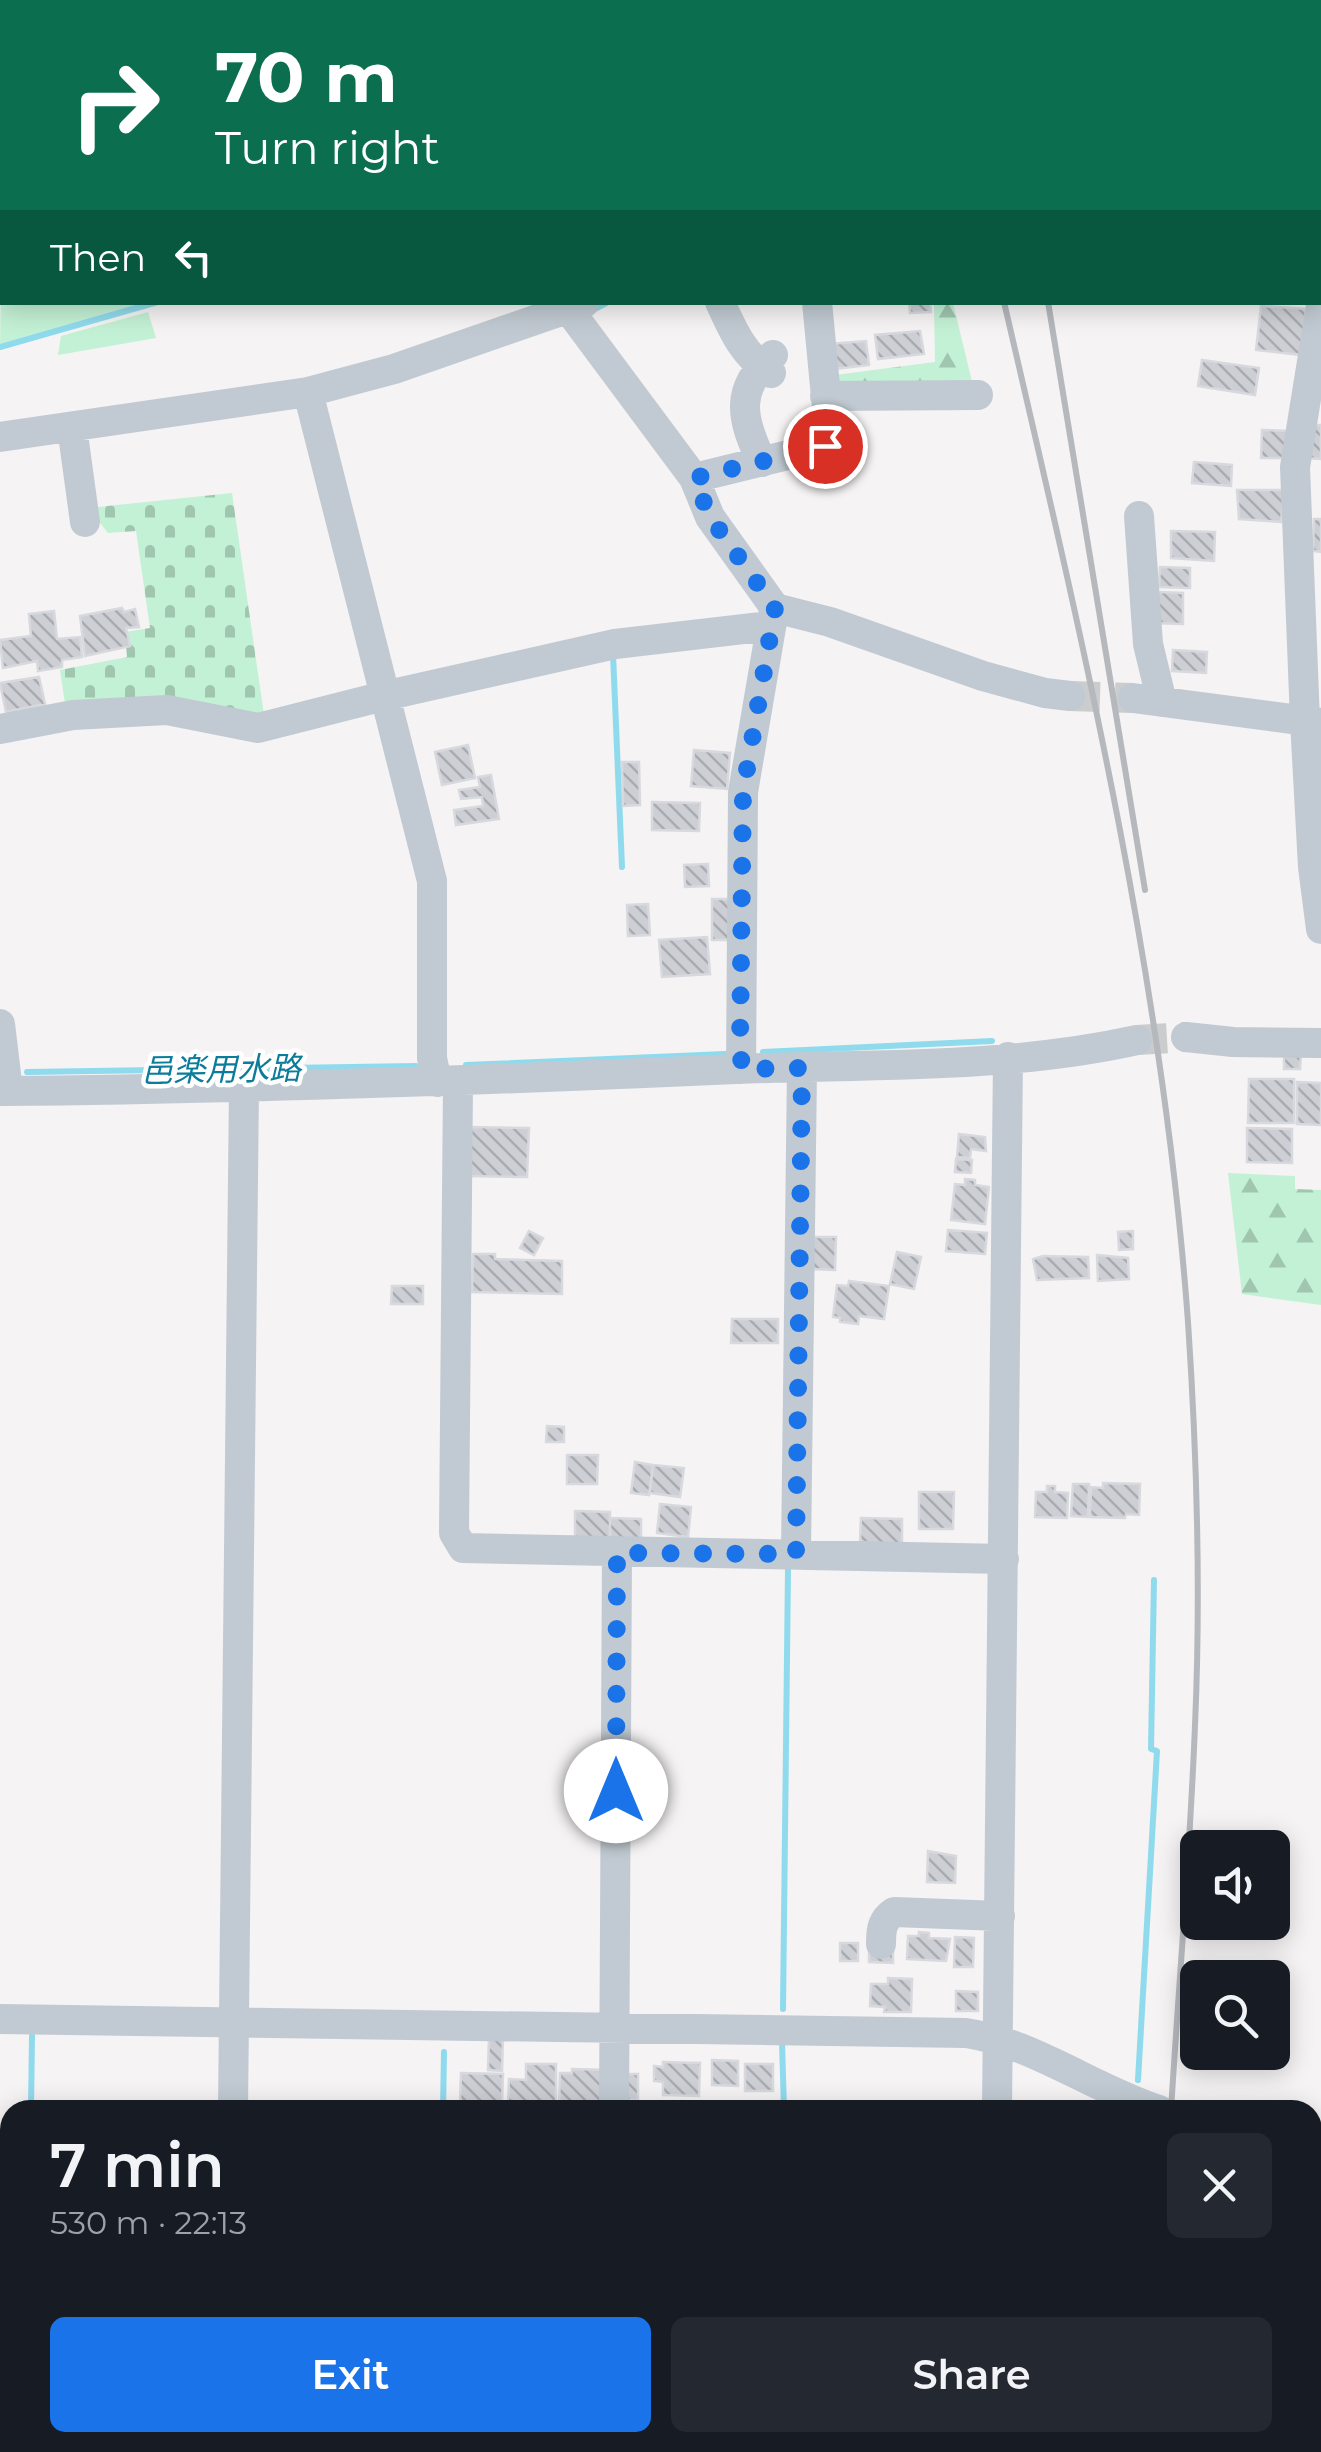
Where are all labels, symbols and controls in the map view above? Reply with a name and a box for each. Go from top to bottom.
text: 70 m [215,34,398,120]
icon: right [50,40,180,170]
text: Turn right [215,120,440,175]
icon: left [166,230,221,285]
text: Then [50,234,146,281]
pin [783,404,868,489]
icon: arrive [798,419,853,474]
water label: 邑楽用水路 [141,1048,304,1090]
position arrow [564,1739,668,1843]
map controls [1180,1830,1290,2070]
button: sound [1180,1830,1290,1940]
button: search [1180,1960,1290,2070]
text: 7 min [50,2129,225,2202]
button: close [1167,2133,1272,2238]
text: 530 m · 22:13 [50,2203,247,2242]
button: Exit [50,2317,651,2432]
button: Share [671,2317,1272,2432]

